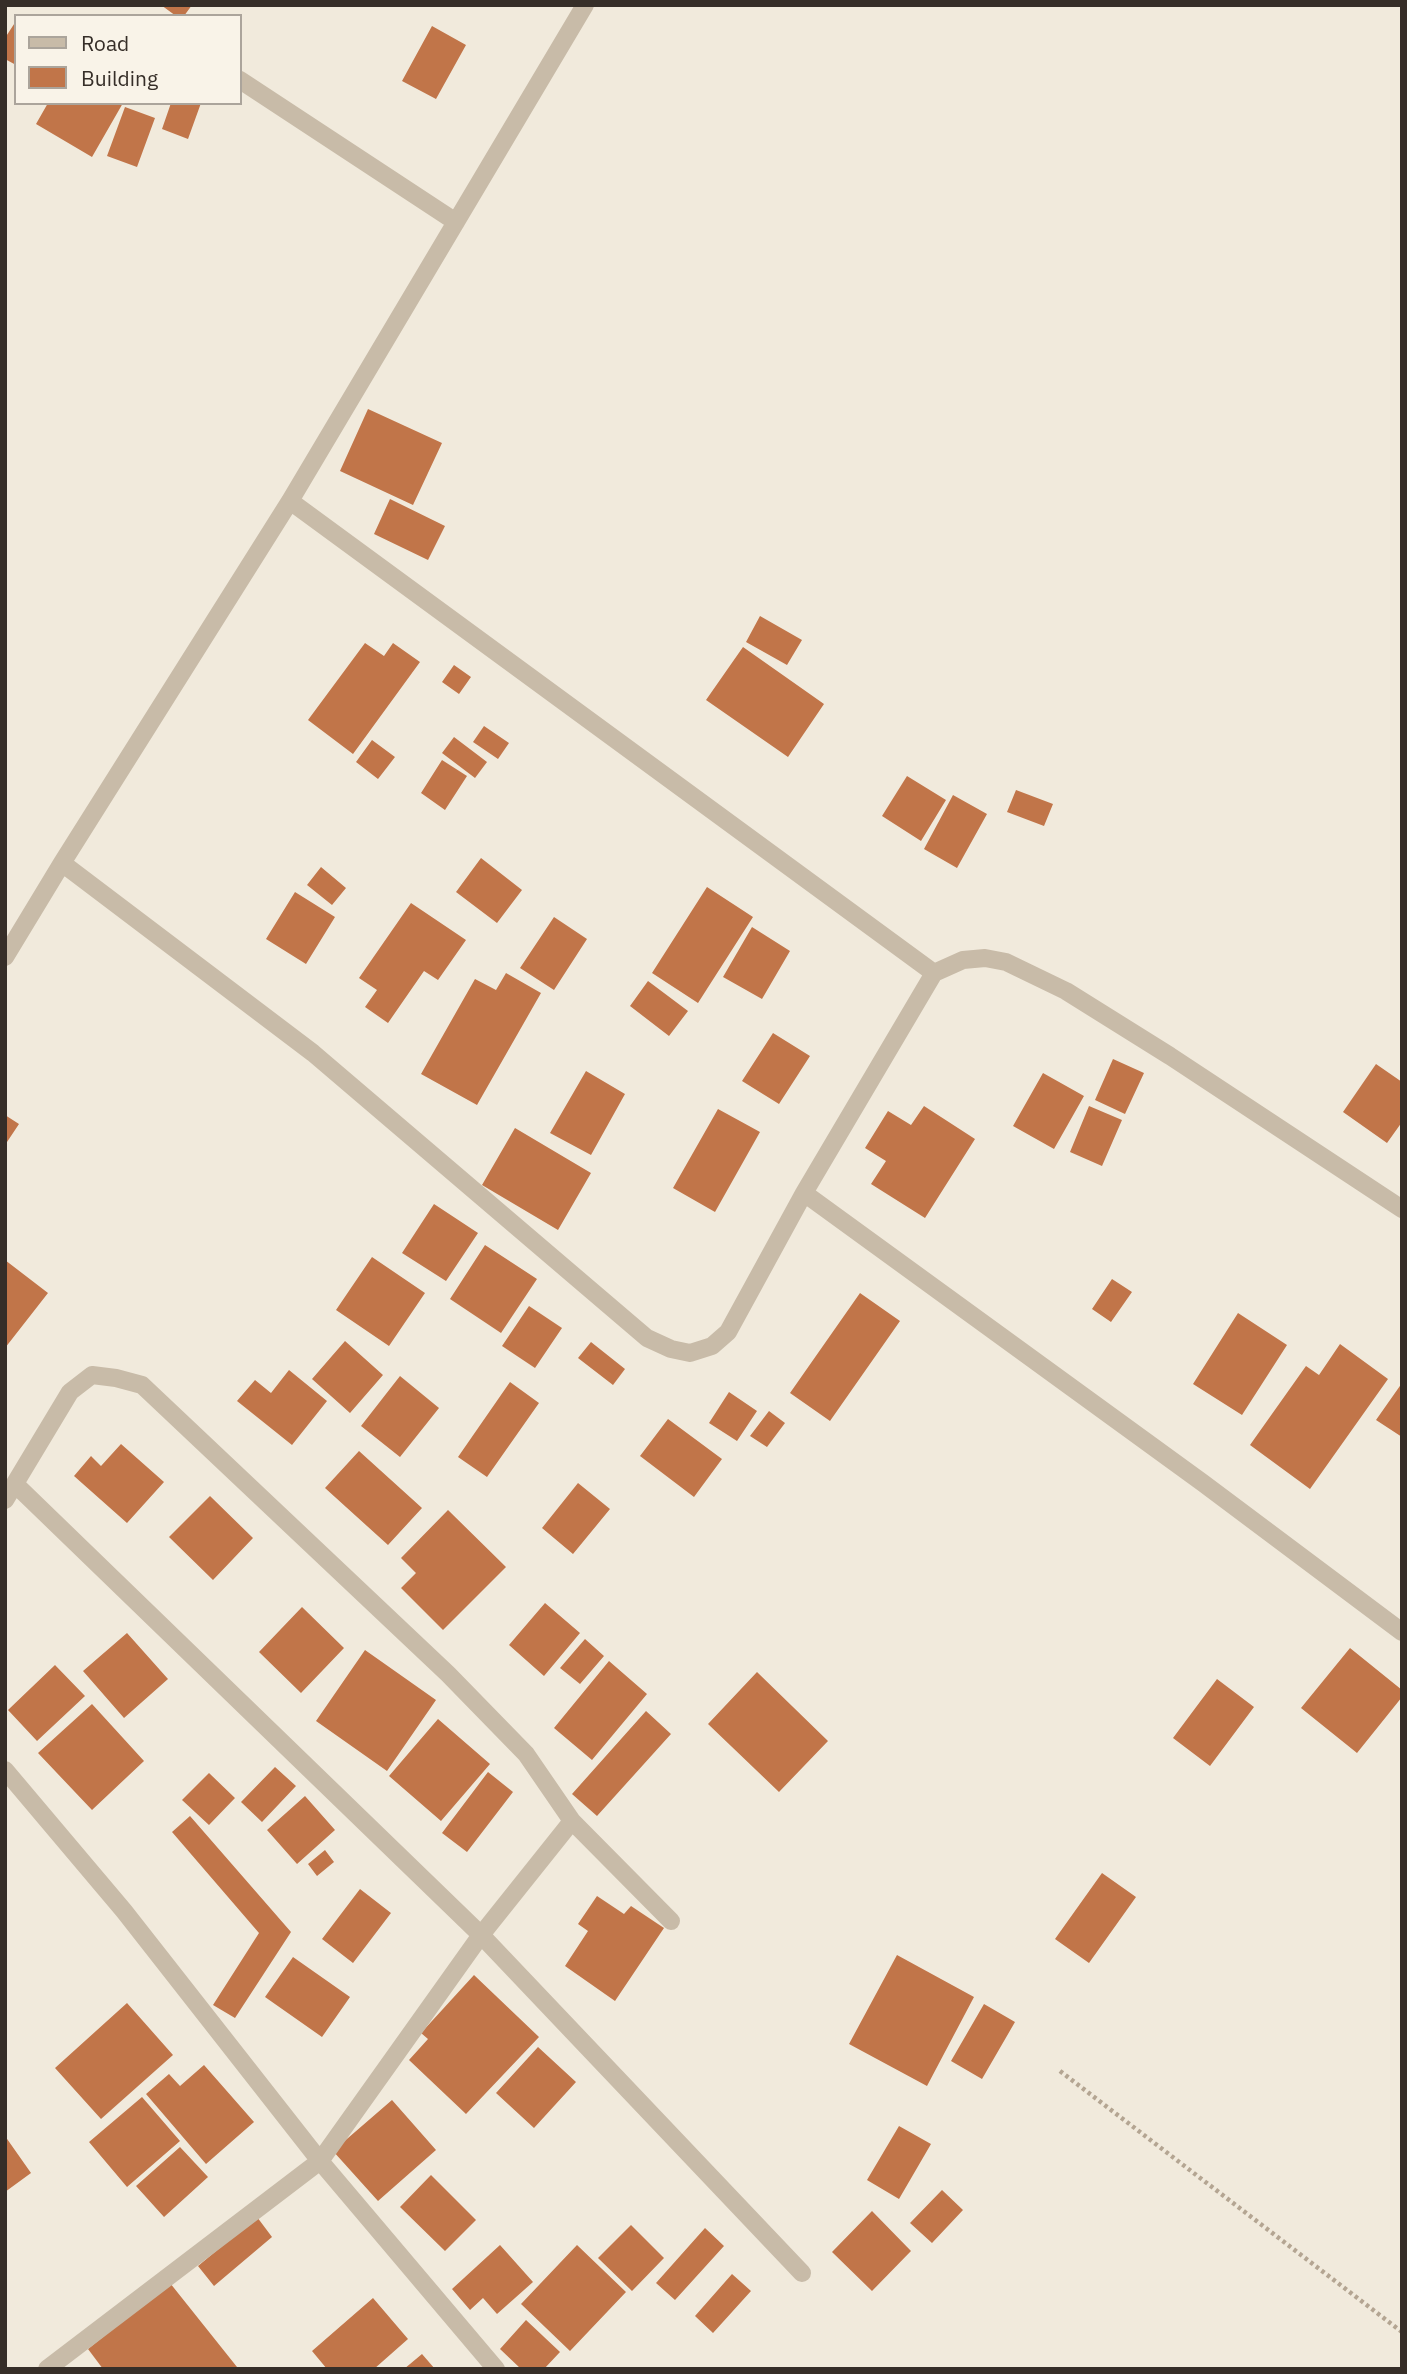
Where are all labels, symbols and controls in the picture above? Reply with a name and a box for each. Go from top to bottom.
legend [14,14,242,105]
text: Road [81,29,129,57]
text: Building [81,64,158,92]

